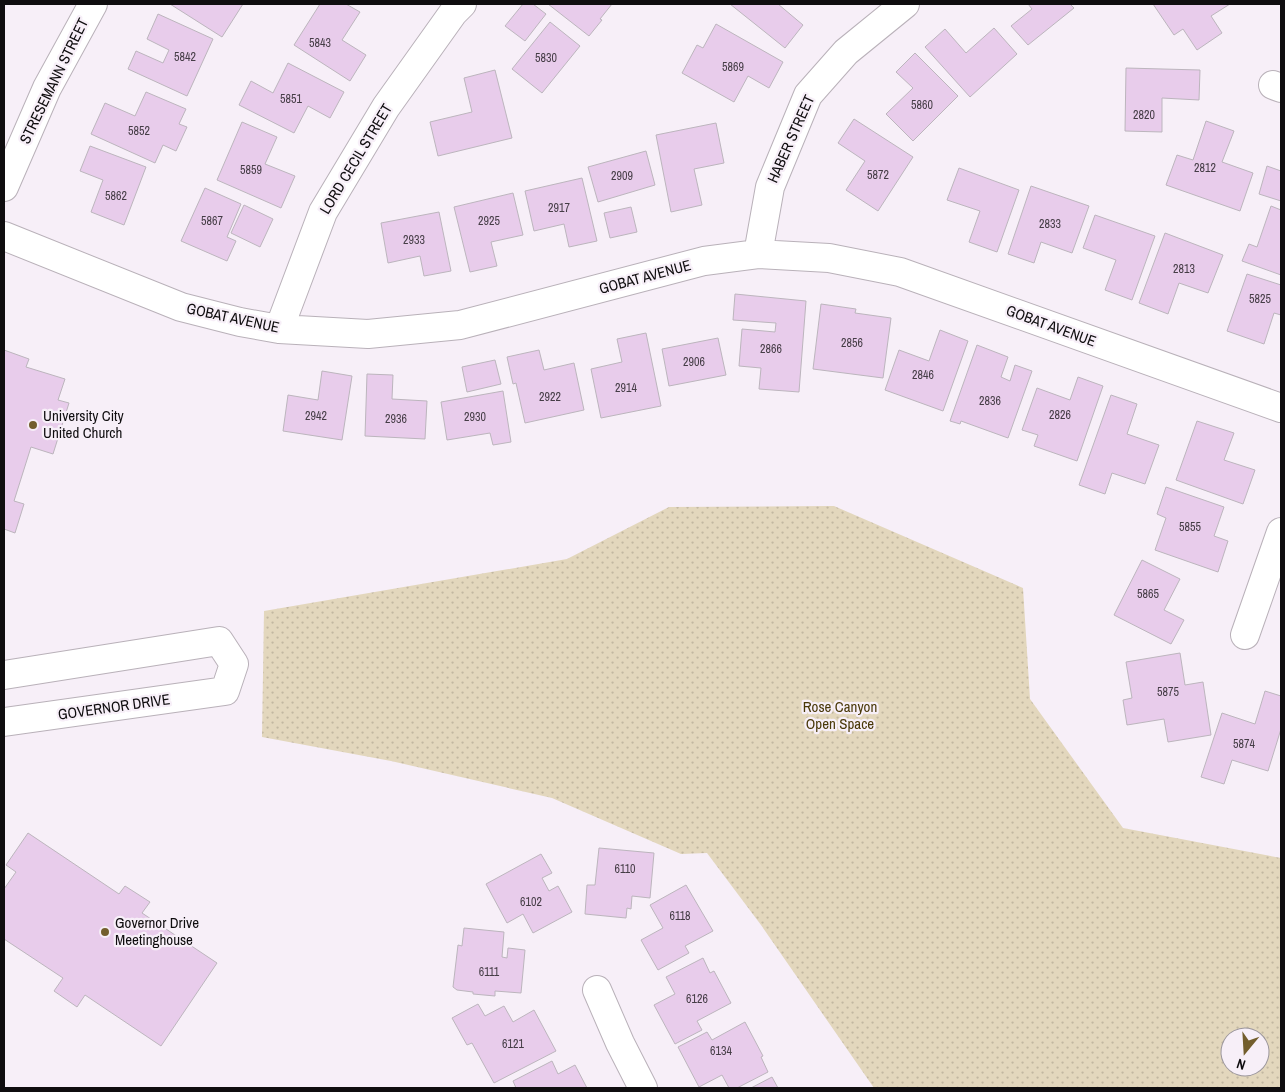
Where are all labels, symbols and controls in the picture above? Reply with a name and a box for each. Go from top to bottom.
street label: STRESEMANN STREET [14,14,93,147]
house number: 5843 [309,35,331,51]
house number: 5842 [174,49,196,65]
house number: 5830 [535,50,557,66]
house number: 5869 [722,59,744,75]
house number: 5851 [280,91,302,107]
street label: HABER STREET [762,91,820,186]
house number: 5860 [911,97,933,113]
street label: LORD CECIL STREET [314,99,397,218]
house number: 2820 [1133,107,1155,123]
house number: 5852 [128,123,150,139]
house number: 2812 [1194,160,1216,176]
house number: 5859 [240,162,262,178]
house number: 5872 [867,167,889,183]
house number: 2909 [611,168,633,184]
house number: 5862 [105,188,127,204]
house number: 2917 [548,200,570,216]
house number: 5867 [201,213,223,229]
house number: 2925 [478,213,500,229]
house number: 2833 [1039,216,1061,232]
house number: 2933 [403,232,425,248]
street label: GOBAT AVENUE [597,254,693,299]
house number: 2813 [1173,261,1195,277]
house number: 5825 [1249,291,1271,307]
street label: GOBAT AVENUE [185,297,281,338]
street label: GOBAT AVENUE [1003,300,1099,352]
house number: 2856 [841,335,863,351]
house number: 2866 [760,341,782,357]
house number: 2906 [683,354,705,370]
house number: 2846 [912,367,934,383]
house number: 2914 [615,380,637,396]
house number: 2922 [539,389,561,405]
house number: 2836 [979,393,1001,409]
place label: University City United Church [43,405,125,443]
house number: 2826 [1049,407,1071,423]
house number: 2942 [305,408,327,424]
house number: 2930 [464,409,486,425]
house number: 2936 [385,411,407,427]
marker: University City United Church [27,419,39,431]
house number: 5855 [1179,519,1201,535]
house number: 5865 [1137,586,1159,602]
house number: 5875 [1157,684,1179,700]
street label: GOVERNOR DRIVE [57,688,171,725]
park label: Rose Canyon Open Space [803,696,877,734]
house number: 5874 [1233,736,1255,752]
house number: 6110 [614,861,636,877]
house number: 6102 [520,894,542,910]
house number: 6118 [669,908,691,924]
place label: Governor Drive Meetinghouse [115,912,199,950]
marker: Governor Drive Meetinghouse [99,926,111,938]
house number: 6111 [479,964,500,980]
house number: 6126 [686,991,708,1007]
north arrow [1220,1027,1270,1077]
house number: 6121 [502,1036,524,1052]
house number: 6134 [710,1043,732,1059]
text: N [1234,1055,1248,1074]

